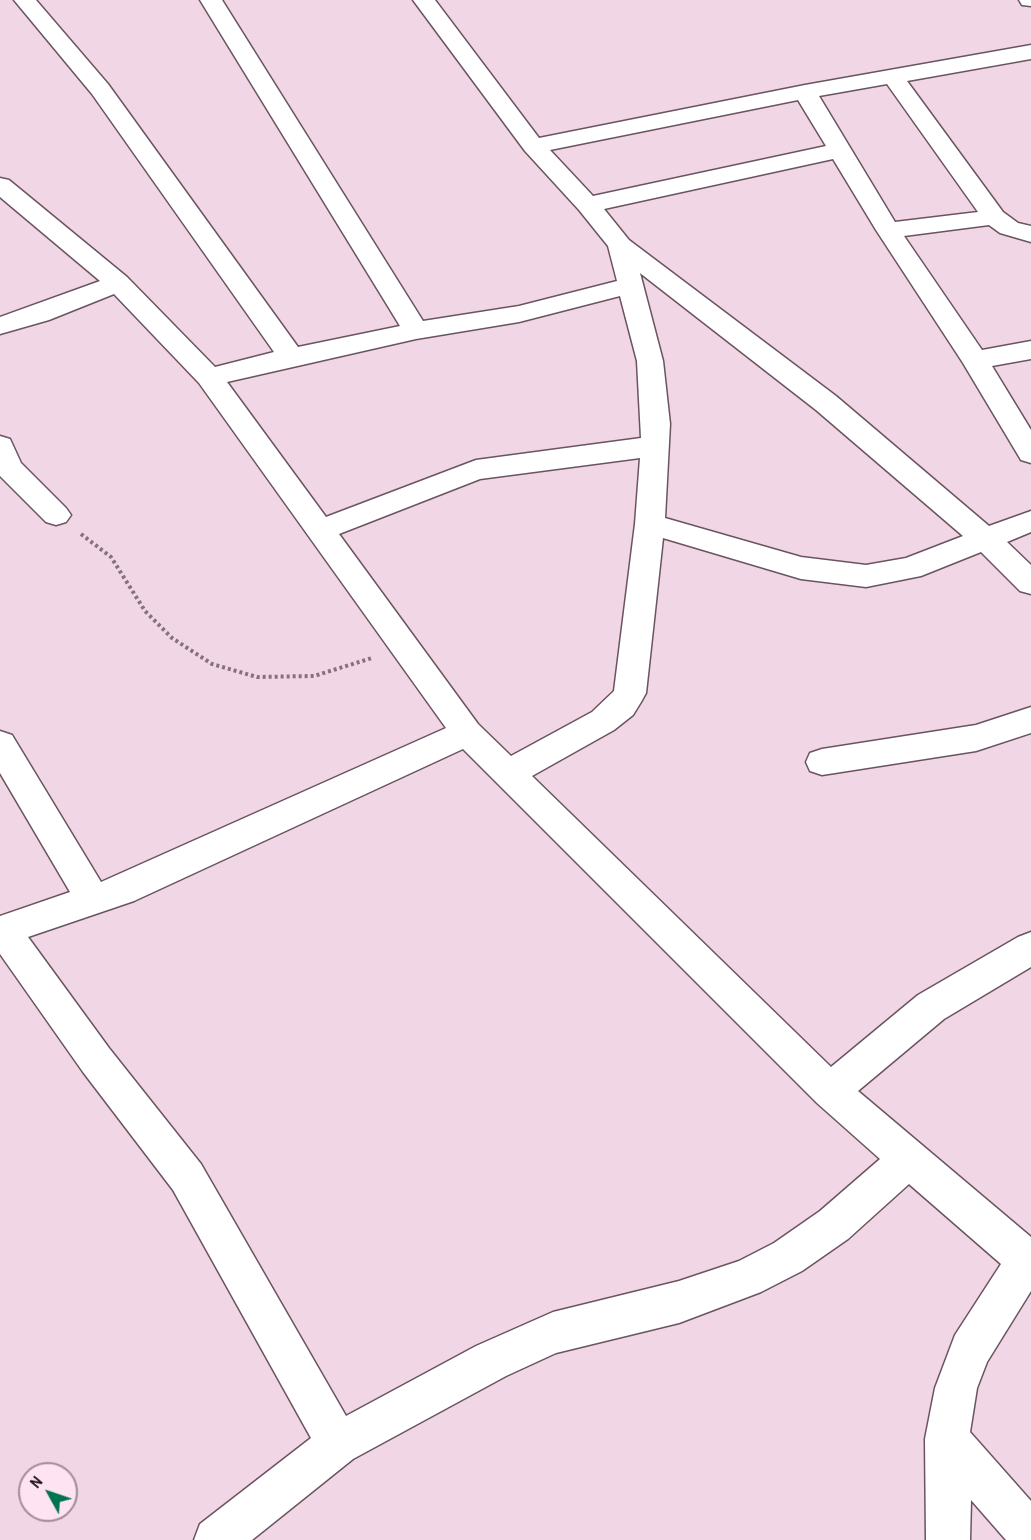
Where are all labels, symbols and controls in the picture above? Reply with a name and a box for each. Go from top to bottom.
north arrow [18,1462,78,1522]
text: N [24,1471,47,1492]

